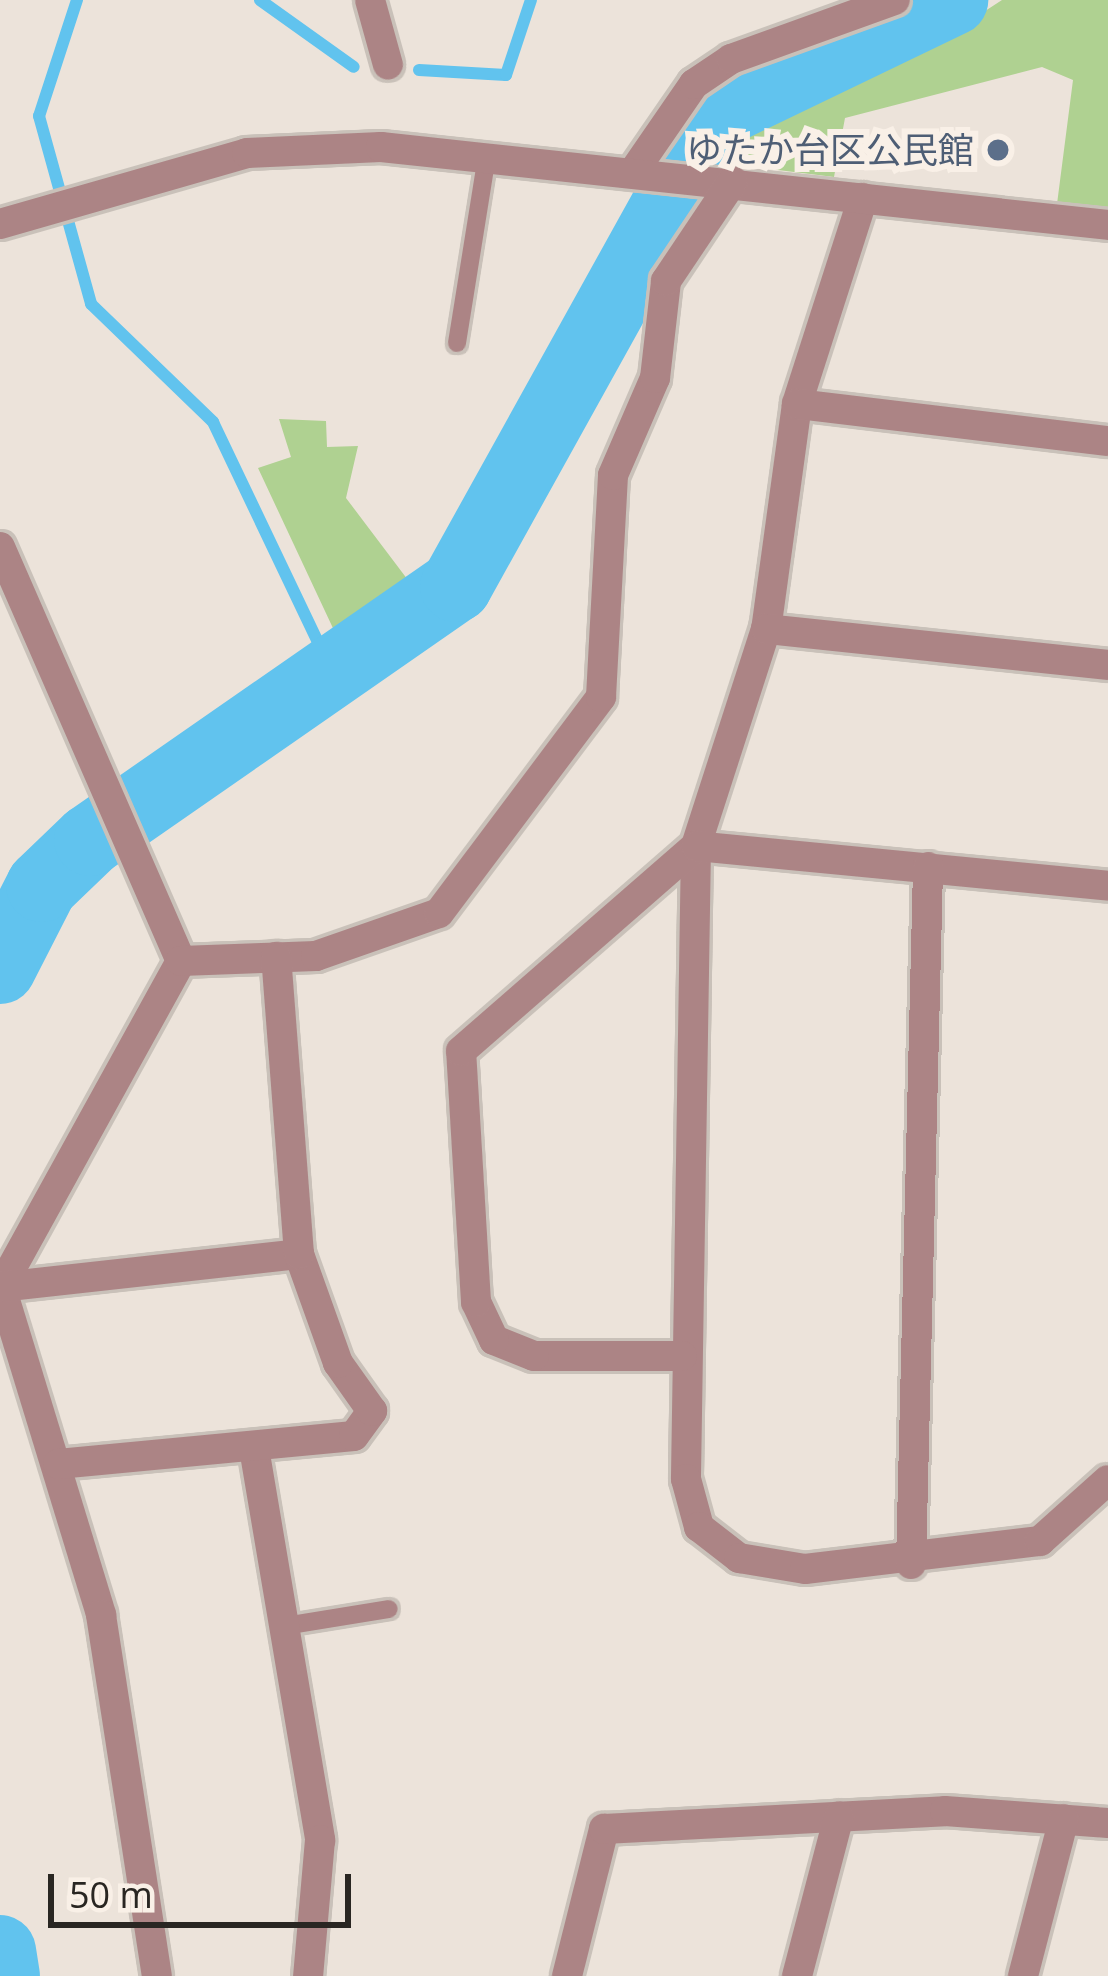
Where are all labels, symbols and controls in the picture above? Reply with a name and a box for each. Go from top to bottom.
place label: ゆたか台区公民館 [686,128,974,172]
marker: ゆたか台区公民館 [985,137,1011,163]
scale bar [54,1850,357,1924]
text: 50 m [69,1870,153,1919]

